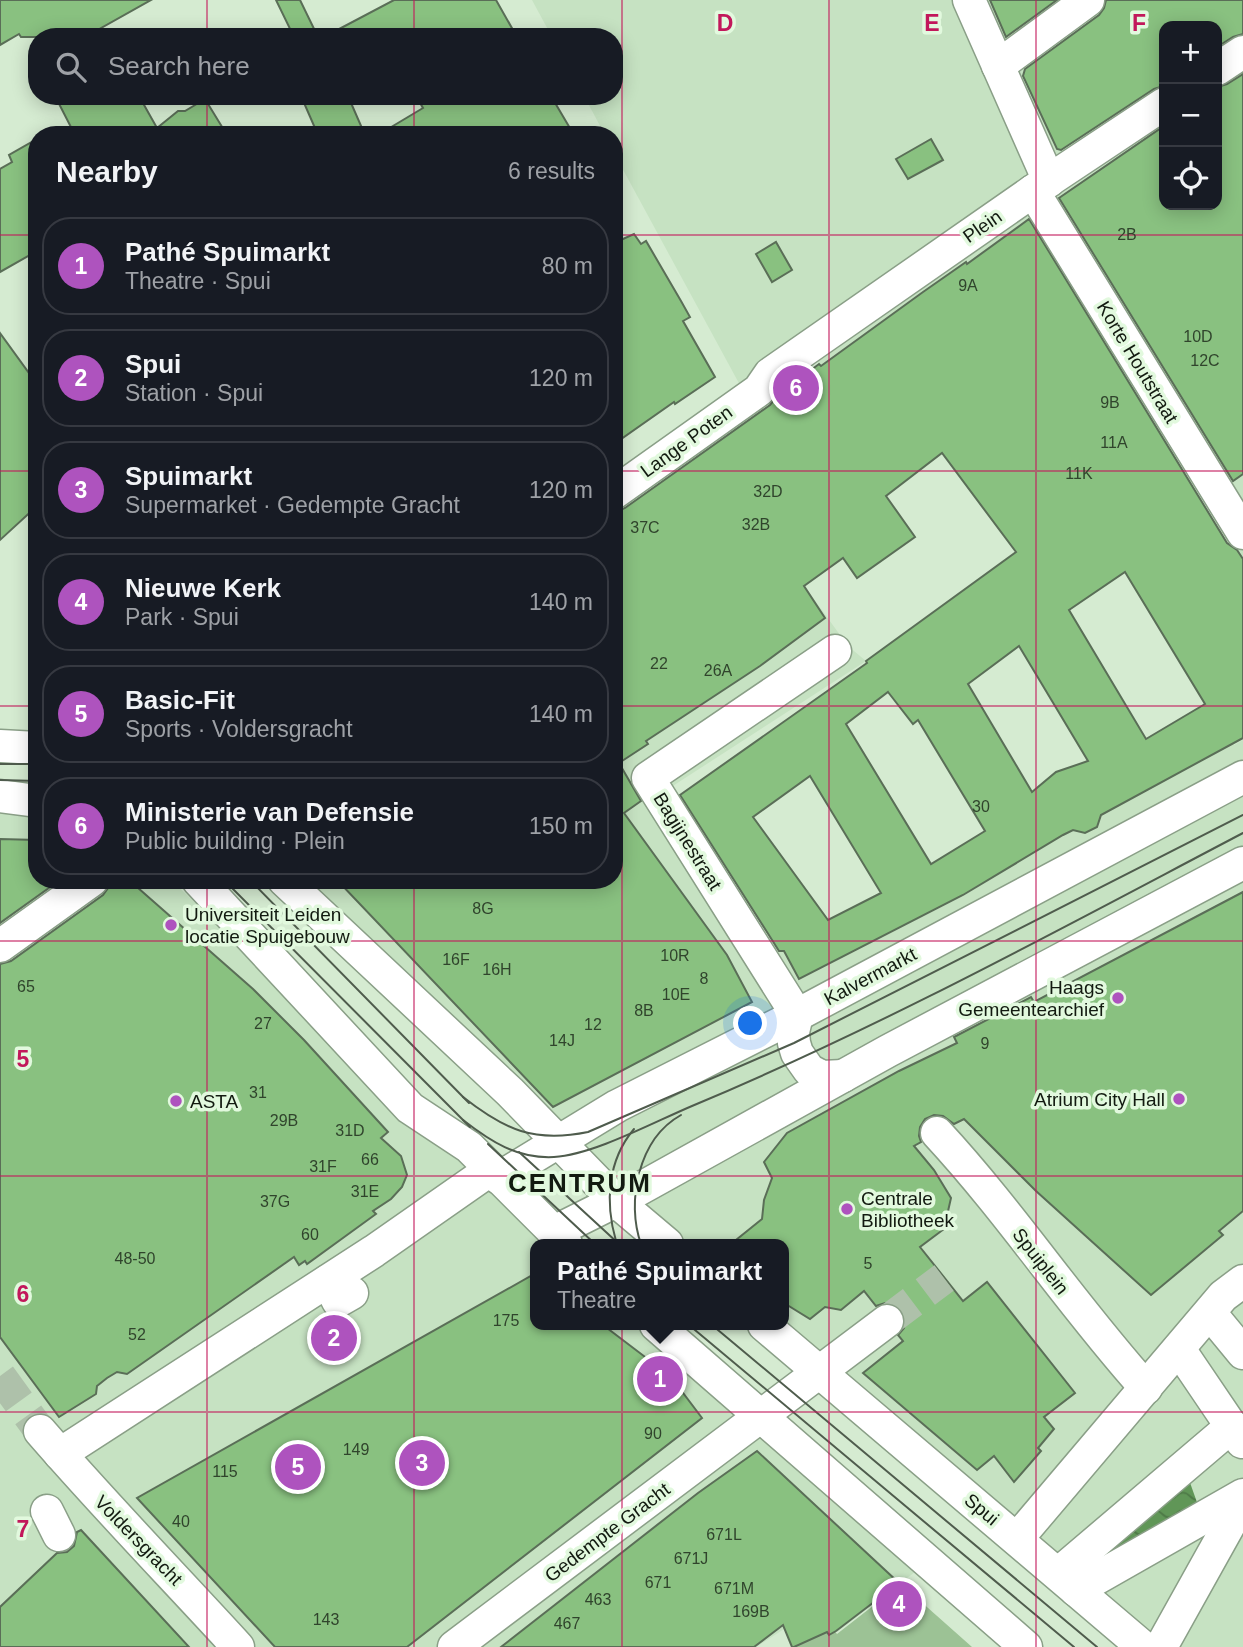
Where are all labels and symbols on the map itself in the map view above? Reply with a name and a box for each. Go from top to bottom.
text: D [717,10,733,36]
text: E [924,10,940,36]
text: F [1132,10,1146,36]
street label: Plein [959,206,1006,247]
house number: 2B [1117,226,1137,243]
house number: 9A [958,277,978,294]
street label: Korte Houtstraat [1093,298,1183,428]
house number: 10D [1183,328,1213,345]
house number: 12C [1190,352,1220,369]
pin: 6 [773,362,819,414]
house number: 9B [1100,394,1120,411]
street label: Lange Poten [637,401,736,482]
house number: 11A [1100,434,1128,451]
house number: 11K [1065,465,1093,482]
house number: 32D [753,483,783,500]
house number: 32B [742,516,770,533]
house number: 37C [630,519,660,536]
house number: 22 [650,655,668,672]
house number: 26A [704,662,733,679]
street label: Bagijnestraat [649,789,726,894]
house number: 30 [972,798,990,815]
house number: 8G [472,900,494,917]
place label: Universiteit Leiden locatie Spuigebouw [185,904,350,947]
marker: Universiteit Leiden locatie Spuigebouw [163,917,179,933]
street label: Kalvermarkt [821,943,921,1010]
house number: 10R [660,947,690,964]
house number: 16F [442,951,470,968]
house number: 16H [482,961,512,978]
house number: 8 [700,970,709,987]
place label: Haags Gemeentearchief [958,977,1105,1020]
house number: 65 [17,978,35,995]
house number: 10E [662,986,690,1003]
marker: Haags Gemeentearchief [1110,990,1126,1006]
house number: 8B [634,1002,654,1019]
your location [733,1006,767,1040]
house number: 27 [254,1015,272,1032]
house number: 12 [584,1016,602,1033]
house number: 14J [549,1032,575,1049]
house number: 9 [981,1035,990,1052]
text: 5 [17,1046,30,1072]
house number: 31 [249,1084,267,1101]
place label: Atrium City Hall [1034,1089,1165,1110]
place label: ASTA [190,1091,239,1112]
marker: Atrium City Hall [1171,1091,1187,1107]
marker: ASTA [168,1093,184,1109]
house number: 29B [270,1112,298,1129]
house number: 31D [335,1122,365,1139]
house number: 66 [361,1151,379,1168]
house number: 31F [309,1158,337,1175]
district label: CENTRUM [508,1168,652,1198]
house number: 31E [351,1183,379,1200]
place label: Centrale Bibliotheek [861,1188,954,1231]
house number: 37G [260,1193,290,1210]
marker: Centrale Bibliotheek [839,1201,855,1217]
street label: Spuiplein [1008,1224,1073,1299]
house number: 60 [301,1226,319,1243]
house number: 48-50 [115,1250,156,1267]
house number: 5 [864,1255,873,1272]
text: 6 [17,1281,29,1307]
pin: 2 [311,1312,357,1364]
house number: 175 [493,1312,519,1329]
house number: 52 [128,1326,146,1343]
pin: 1 [637,1353,683,1405]
house number: 90 [644,1425,662,1442]
pin: 3 [399,1437,445,1489]
pin: 5 [275,1441,321,1493]
house number: 149 [343,1441,369,1458]
house number: 115 [212,1463,238,1480]
street label: Gedempte Gracht [541,1478,674,1586]
street label: Spui [960,1489,1003,1530]
street label: Voldersgracht [91,1491,187,1590]
house number: 40 [172,1513,190,1530]
text: 7 [17,1516,29,1542]
house number: 671L [706,1526,742,1543]
house number: 671J [674,1550,708,1567]
house number: 671 [645,1574,671,1591]
pin: 4 [876,1578,922,1630]
house number: 671M [714,1580,754,1597]
house number: 463 [585,1591,611,1608]
house number: 169B [732,1603,770,1620]
house number: 143 [313,1611,339,1628]
house number: 467 [554,1615,580,1632]

